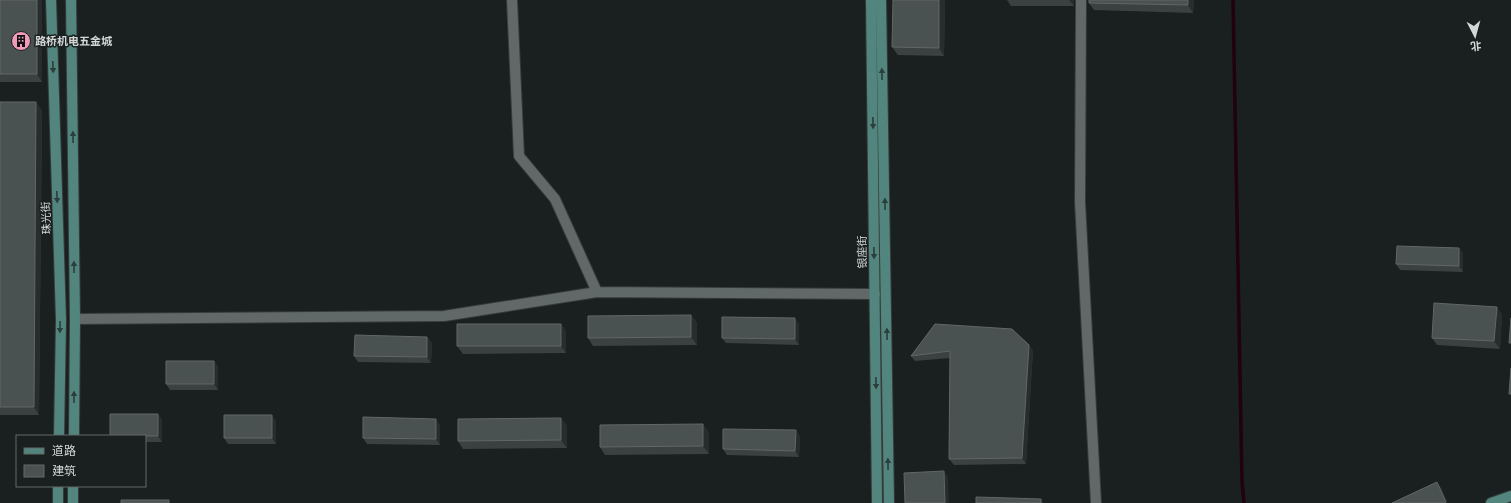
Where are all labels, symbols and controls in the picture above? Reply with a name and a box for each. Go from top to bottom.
north arrow [1455,16,1495,56]
building icon: 路桥机电五金城 [10,30,32,52]
place label: 路桥机电五金城 [35,33,113,49]
text: 北 [1470,37,1482,54]
one-way arrow [50,61,56,74]
one-way arrow [879,68,886,80]
one-way arrow [870,117,876,130]
one-way arrow [70,130,76,143]
one-way arrow [54,191,60,204]
one-way arrow [882,197,888,210]
street label: 珠光街 [37,201,55,235]
street label: 银座街 [854,235,870,269]
one-way arrow [871,247,877,260]
one-way arrow [71,260,77,273]
one-way arrow [57,321,64,333]
one-way arrow [883,328,890,340]
one-way arrow [873,377,879,390]
one-way arrow [71,390,77,403]
legend [16,435,146,487]
text: 道路 [52,442,76,459]
one-way arrow [885,457,891,470]
text: 建筑 [52,462,76,479]

